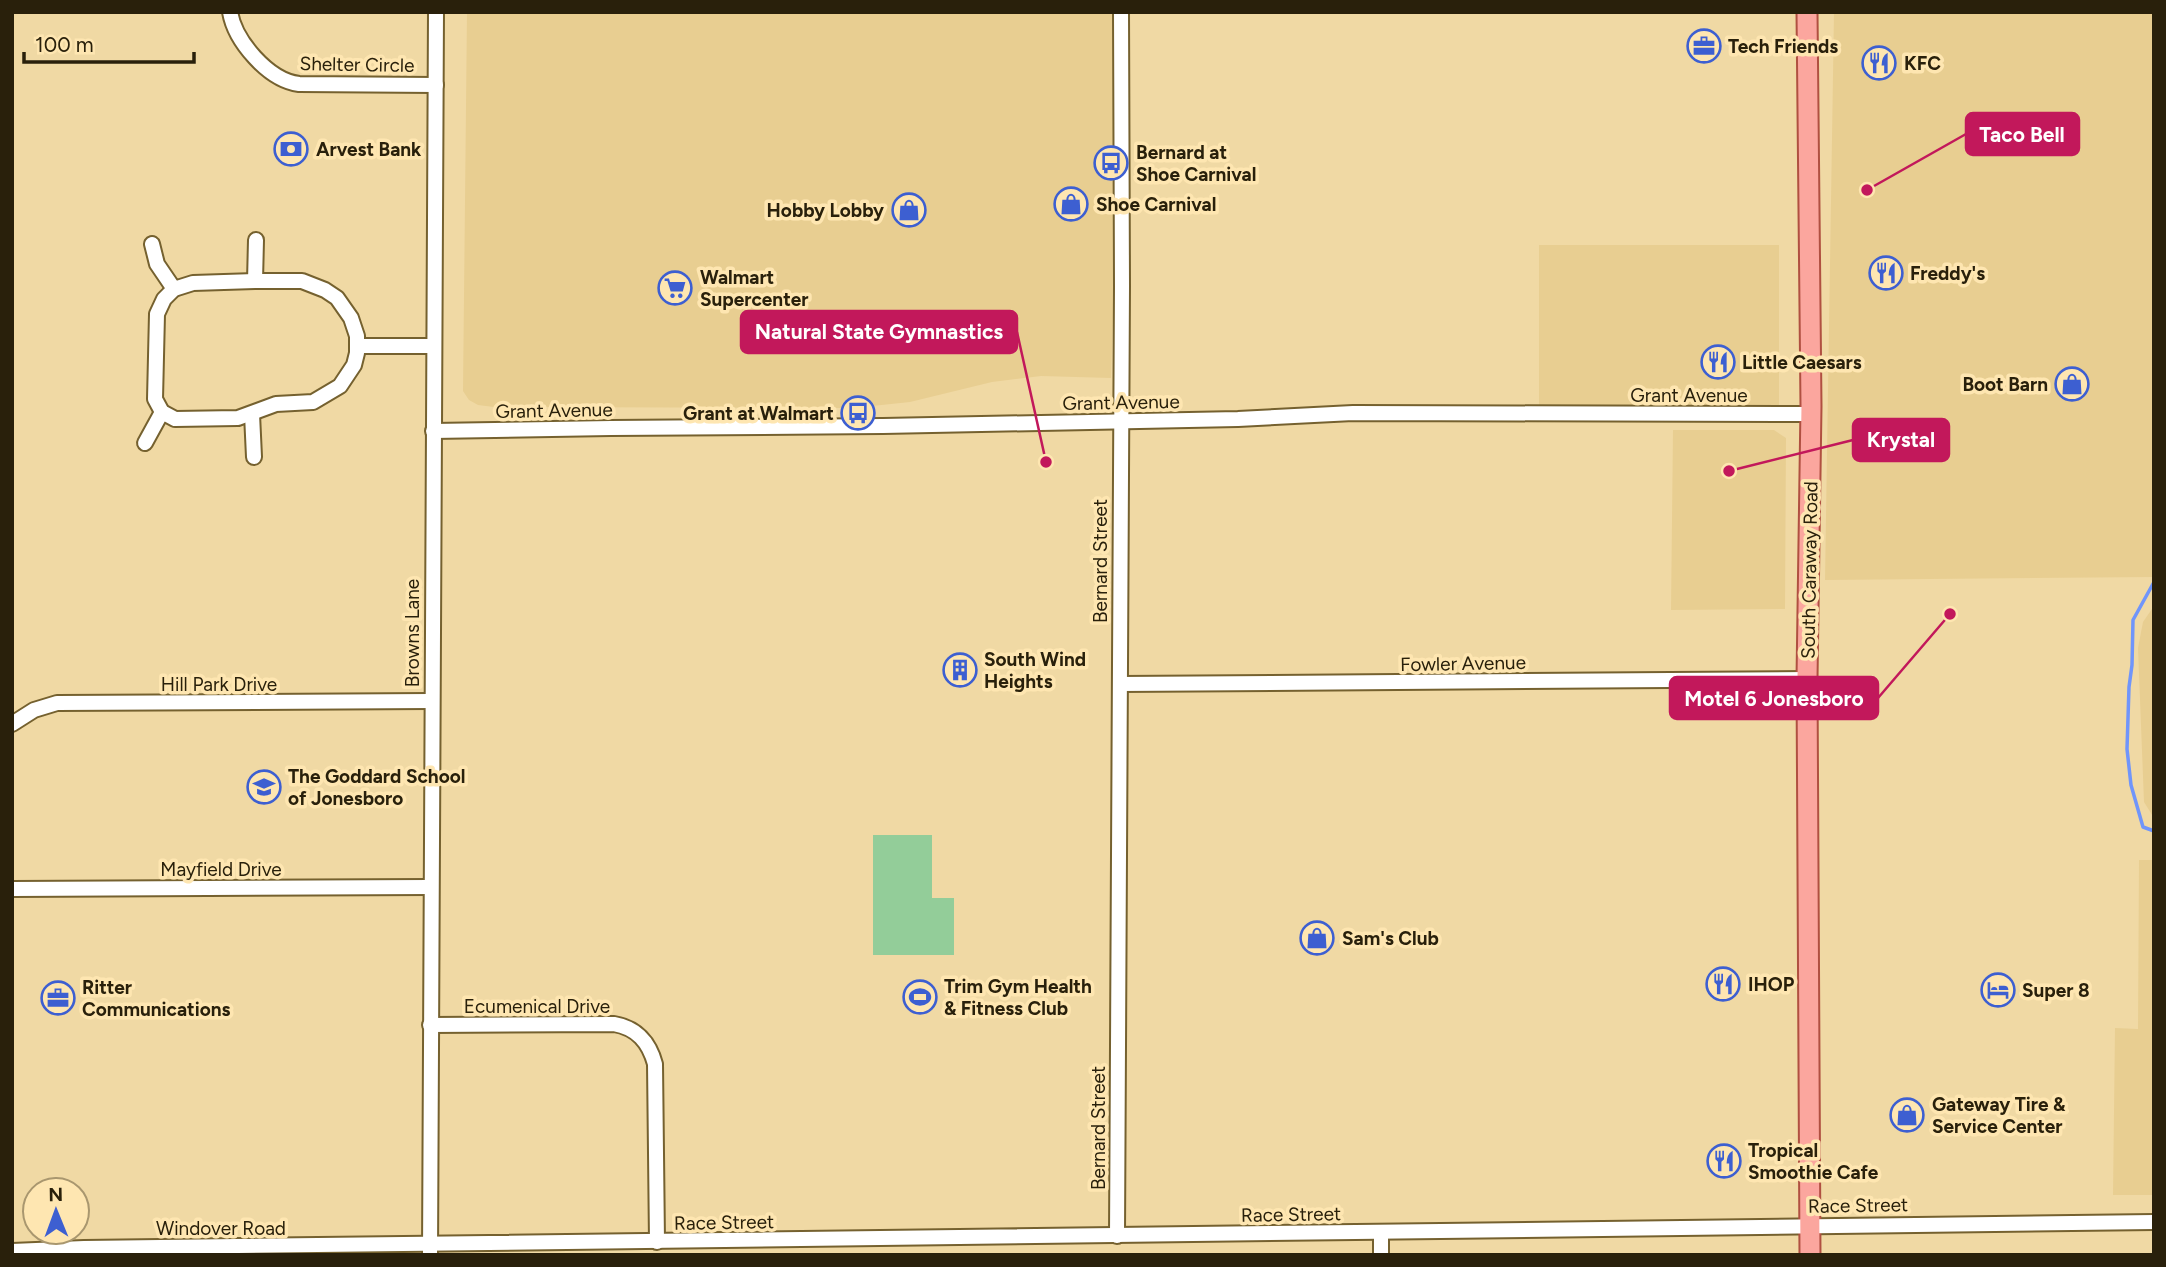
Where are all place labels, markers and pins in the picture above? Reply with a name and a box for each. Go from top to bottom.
office icon: Tech Friends [1685,27,1723,65]
place label: Tech Friends [1728,35,1838,58]
restaurant icon: KFC [1860,44,1898,82]
place label: KFC [1904,52,1941,75]
callout: Taco Bell [1966,113,2079,155]
bank icon: Arvest Bank [272,130,310,168]
place label: Arvest Bank [316,138,422,161]
place label: Bernard at Shoe Carnival [1136,141,1256,186]
bus stop icon: Bernard at Shoe Carnival [1092,144,1130,182]
shop icon: Shoe Carnival [1052,185,1090,223]
shop icon: Hobby Lobby [890,191,928,229]
place label: Shoe Carnival [1096,193,1216,216]
place label: Hobby Lobby [767,199,884,222]
restaurant icon: Freddy's [1867,254,1905,292]
place label: Freddy's [1910,262,1985,285]
place label: Walmart Supercenter [700,266,808,311]
supermarket icon: Walmart Supercenter [656,269,694,307]
callout: Natural State Gymnastics [741,311,1017,353]
restaurant icon: Little Caesars [1699,343,1737,381]
place label: Little Caesars [1742,351,1862,374]
shop icon: Boot Barn [2053,365,2091,403]
place label: Boot Barn [1962,373,2048,396]
bus stop icon: Grant at Walmart [839,394,877,432]
place label: Grant at Walmart [683,402,834,425]
callout: Krystal [1853,419,1949,461]
place label: South Wind Heights [984,648,1086,693]
building icon: South Wind Heights [941,651,979,689]
callout: Motel 6 Jonesboro [1670,677,1878,719]
place label: The Goddard School of Jonesboro [288,765,465,810]
school or university icon: The Goddard School of Jonesboro [245,768,283,806]
shop icon: Sam's Club [1298,919,1336,957]
place label: Sam's Club [1342,927,1439,950]
restaurant icon: IHOP [1704,965,1742,1003]
hotel icon: Super 8 [1979,971,2017,1009]
place label: IHOP [1748,973,1795,996]
place label: Trim Gym Health & Fitness Club [944,975,1092,1020]
place label: Ritter Communications [82,976,230,1021]
sports icon: Trim Gym Health & Fitness Club [901,978,939,1016]
office icon: Ritter Communications [39,979,77,1017]
place label: Super 8 [2022,979,2090,1002]
place label: Gateway Tire & Service Center [1932,1093,2066,1138]
shop icon: Gateway Tire & Service Center [1888,1096,1926,1134]
place label: Tropical Smoothie Cafe [1748,1139,1879,1184]
restaurant icon: Tropical Smoothie Cafe [1705,1142,1743,1180]

